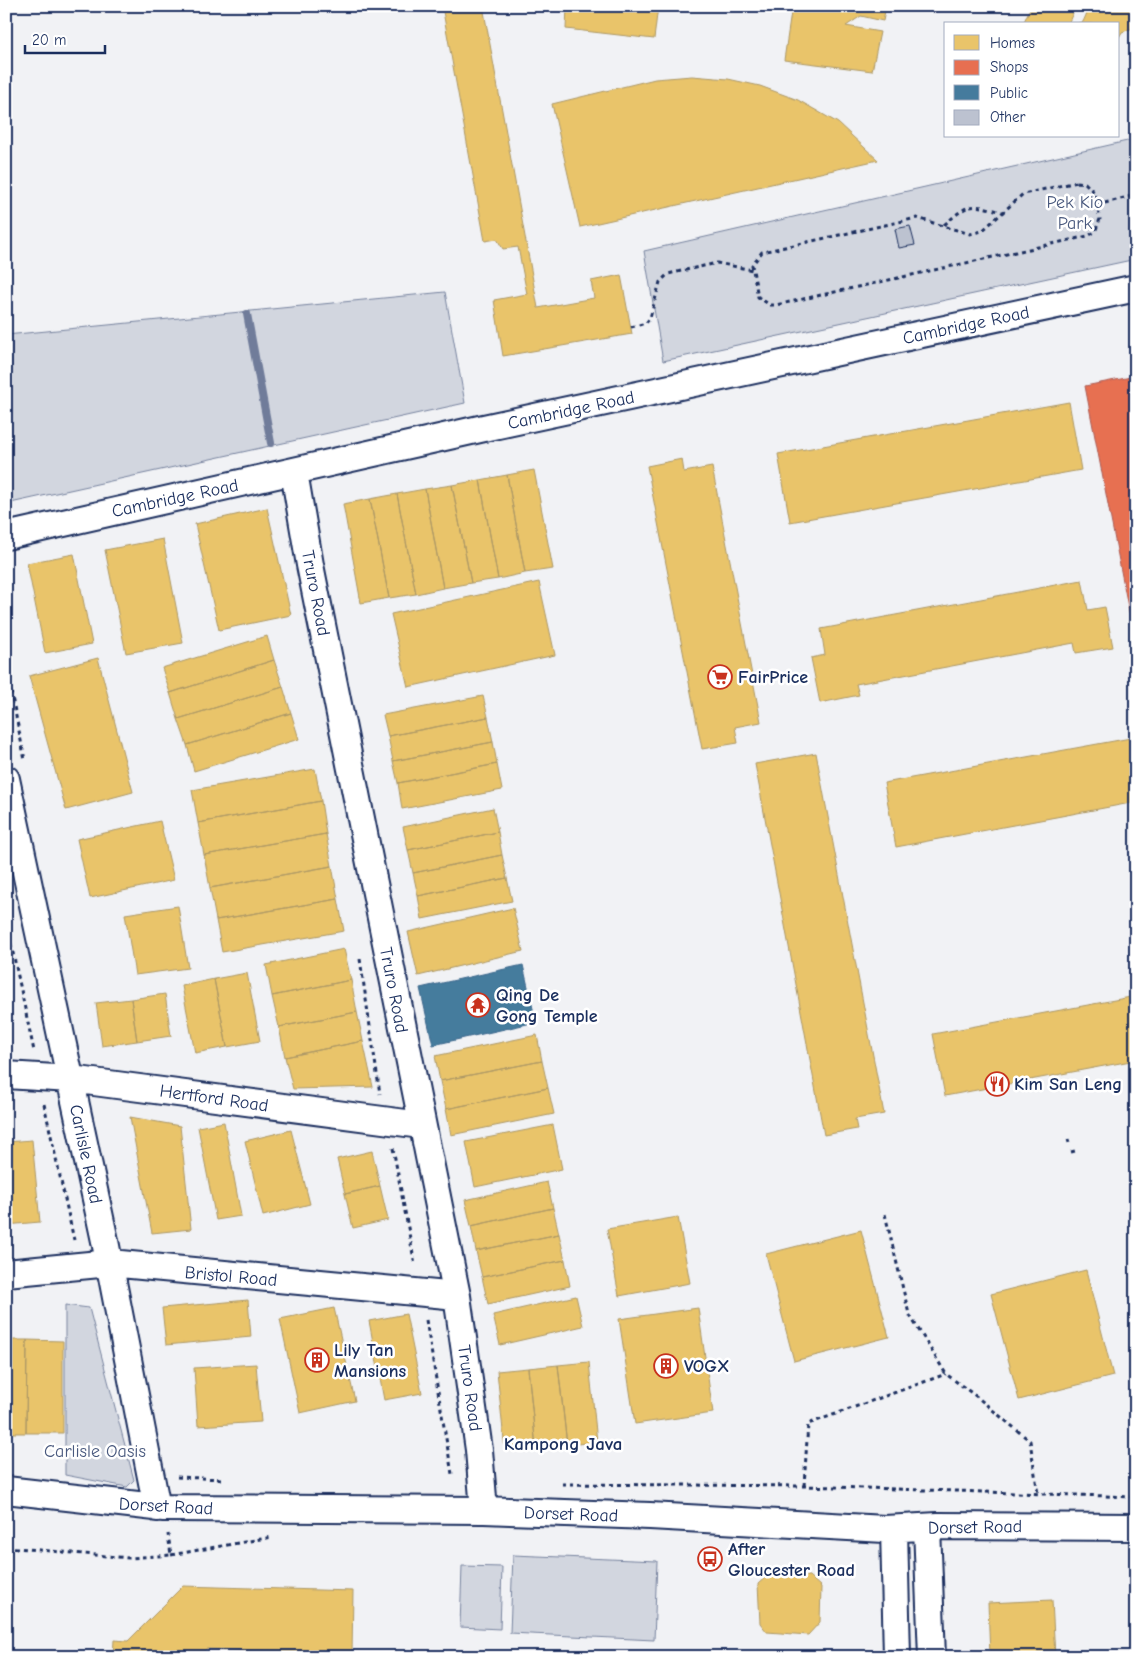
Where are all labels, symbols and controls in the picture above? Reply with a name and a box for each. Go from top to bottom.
scale bar [25,22,105,54]
legend [944,22,1120,138]
text: 20 m [32,31,66,49]
text: Homes [990,34,1035,52]
text: Shops [990,58,1028,76]
text: Public [990,84,1028,102]
text: Other [990,108,1025,126]
park label: Pek Kio Park [1047,192,1103,234]
street label: Cambridge Road [901,302,1031,349]
street label: Cambridge Road [506,387,636,434]
street label: Cambridge Road [110,475,240,522]
street label: Truro Road [297,548,334,638]
supermarket icon: FairPrice [707,664,733,690]
place label: FairPrice [738,667,808,688]
street label: Truro Road [375,945,412,1035]
place label: Qing De Gong Temple [496,985,598,1027]
temple icon: Qing De Gong Temple [465,992,491,1018]
restaurant icon: Kim San Leng [984,1071,1010,1097]
place label: Kim San Leng [1014,1074,1122,1095]
street label: Hertford Road [158,1080,270,1117]
street label: Carlisle Road [65,1103,106,1206]
street label: Bristol Road [184,1262,278,1291]
place label: Lily Tan Mansions [334,1340,407,1382]
street label: Truro Road [453,1344,486,1433]
building icon: Lily Tan Mansions [304,1347,330,1373]
building icon: VOGX [653,1353,679,1379]
place label: VOGX [684,1356,730,1377]
district label: Kampong Java [504,1433,622,1455]
park label: Carlisle Oasis [44,1441,146,1462]
street label: Dorset Road [118,1494,214,1519]
street label: Dorset Road [523,1502,619,1527]
street label: Dorset Road [928,1516,1022,1539]
place label: After Gloucester Road [728,1539,855,1581]
bus stop icon: After Gloucester Road [697,1546,723,1572]

